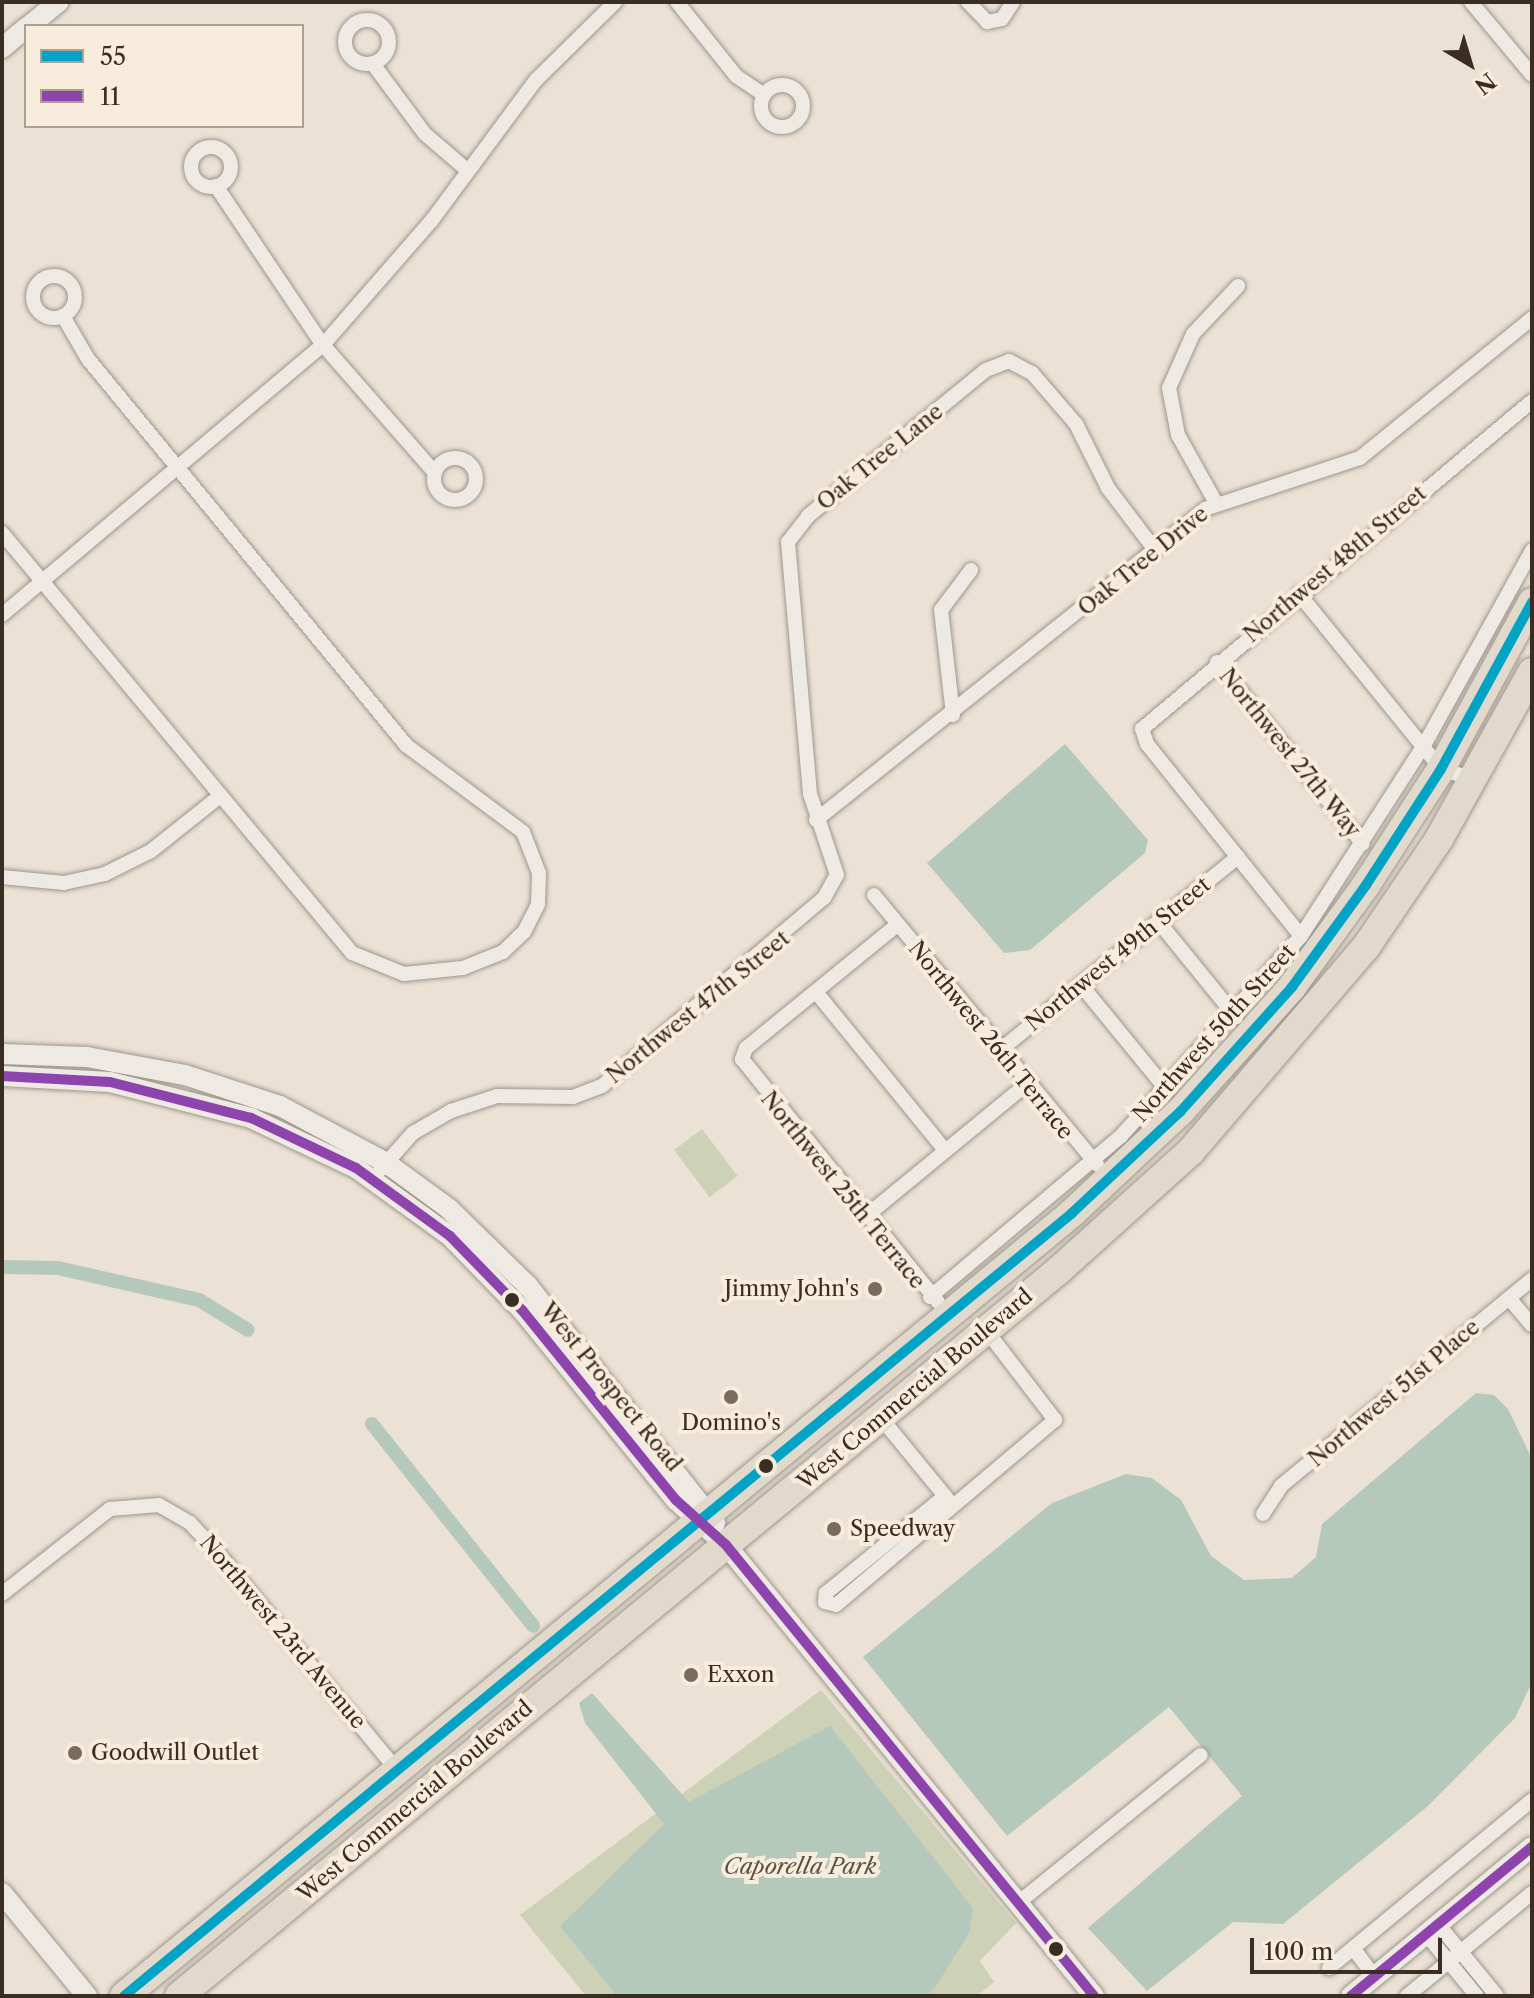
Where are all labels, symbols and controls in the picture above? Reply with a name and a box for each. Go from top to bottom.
legend [24,24,304,128]
north arrow [1430,24,1510,104]
text: 55 [100,42,126,71]
text: N [1469,67,1501,100]
text: 11 [100,82,120,111]
street label: Oak Tree Lane [811,398,949,516]
street label: Northwest 48th Street [1238,480,1432,648]
street label: Oak Tree Drive [1072,500,1214,622]
street label: Northwest 27th Way [1213,663,1367,843]
street label: Northwest 49th Street [1020,871,1216,1037]
street label: Northwest 47th Street [601,925,795,1089]
street label: Northwest 26th Terrace [903,935,1079,1145]
street label: Northwest 50th Street [1127,939,1301,1127]
street label: Northwest 25th Terrace [755,1086,931,1294]
place label: Jimmy John's [724,1276,859,1302]
marker: Jimmy John's [866,1280,884,1298]
street label: West Commercial Boulevard [792,1283,1038,1495]
unlabelled marker [504,1292,520,1308]
street label: West Prospect Road [535,1297,687,1477]
street label: Northwest 51st Place [1303,1314,1485,1472]
marker: Domino's [722,1388,740,1406]
place label: Domino's [681,1410,781,1436]
unlabelled marker [758,1458,774,1474]
place label: Speedway [850,1516,955,1542]
marker: Speedway [825,1520,843,1538]
street label: Northwest 23rd Avenue [194,1529,372,1735]
place label: Exxon [707,1662,775,1688]
marker: Exxon [682,1666,700,1684]
street label: West Commercial Boulevard [292,1695,538,1907]
place label: Goodwill Outlet [91,1740,259,1766]
marker: Goodwill Outlet [66,1744,84,1762]
park label: Caporella Park [724,1854,876,1880]
scale bar [1254,1922,1446,1972]
text: 100 m [1264,1937,1333,1966]
unlabelled marker [1048,1941,1064,1957]

